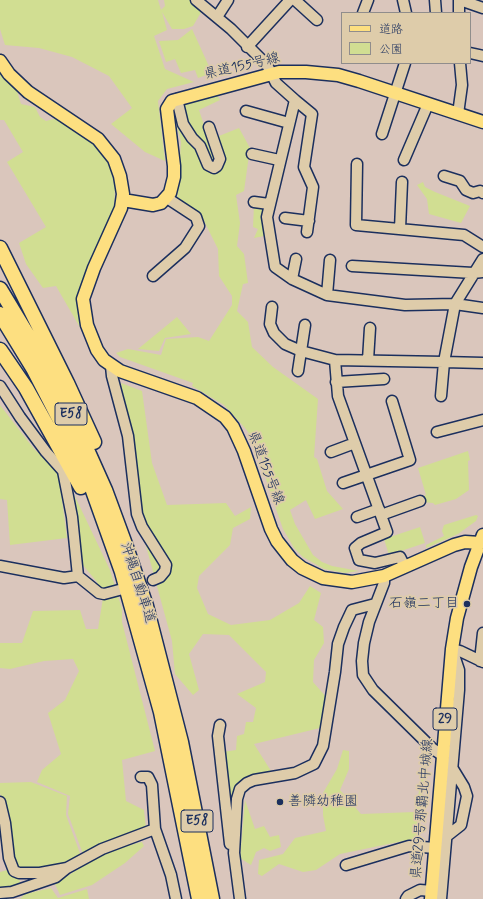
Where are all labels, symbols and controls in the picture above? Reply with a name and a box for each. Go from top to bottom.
legend [341,12,471,64]
text: 道路 [379,22,403,38]
text: 公園 [379,42,403,58]
street label: 県道155号線 [202,50,282,84]
road number: E58 [55,403,87,425]
street label: 県道155号線 [243,429,287,507]
street label: 沖縄自動車道 [116,540,158,626]
place label: 石嶺二丁目 [389,596,459,612]
marker: 石嶺二丁目 [462,599,472,609]
road number: 29 [433,708,457,730]
street label: 県道29号那覇北中城線 [408,738,438,880]
place label: 善隣幼稚園 [288,794,358,810]
marker: 善隣幼稚園 [275,797,285,807]
road number: E58 [181,810,213,832]

